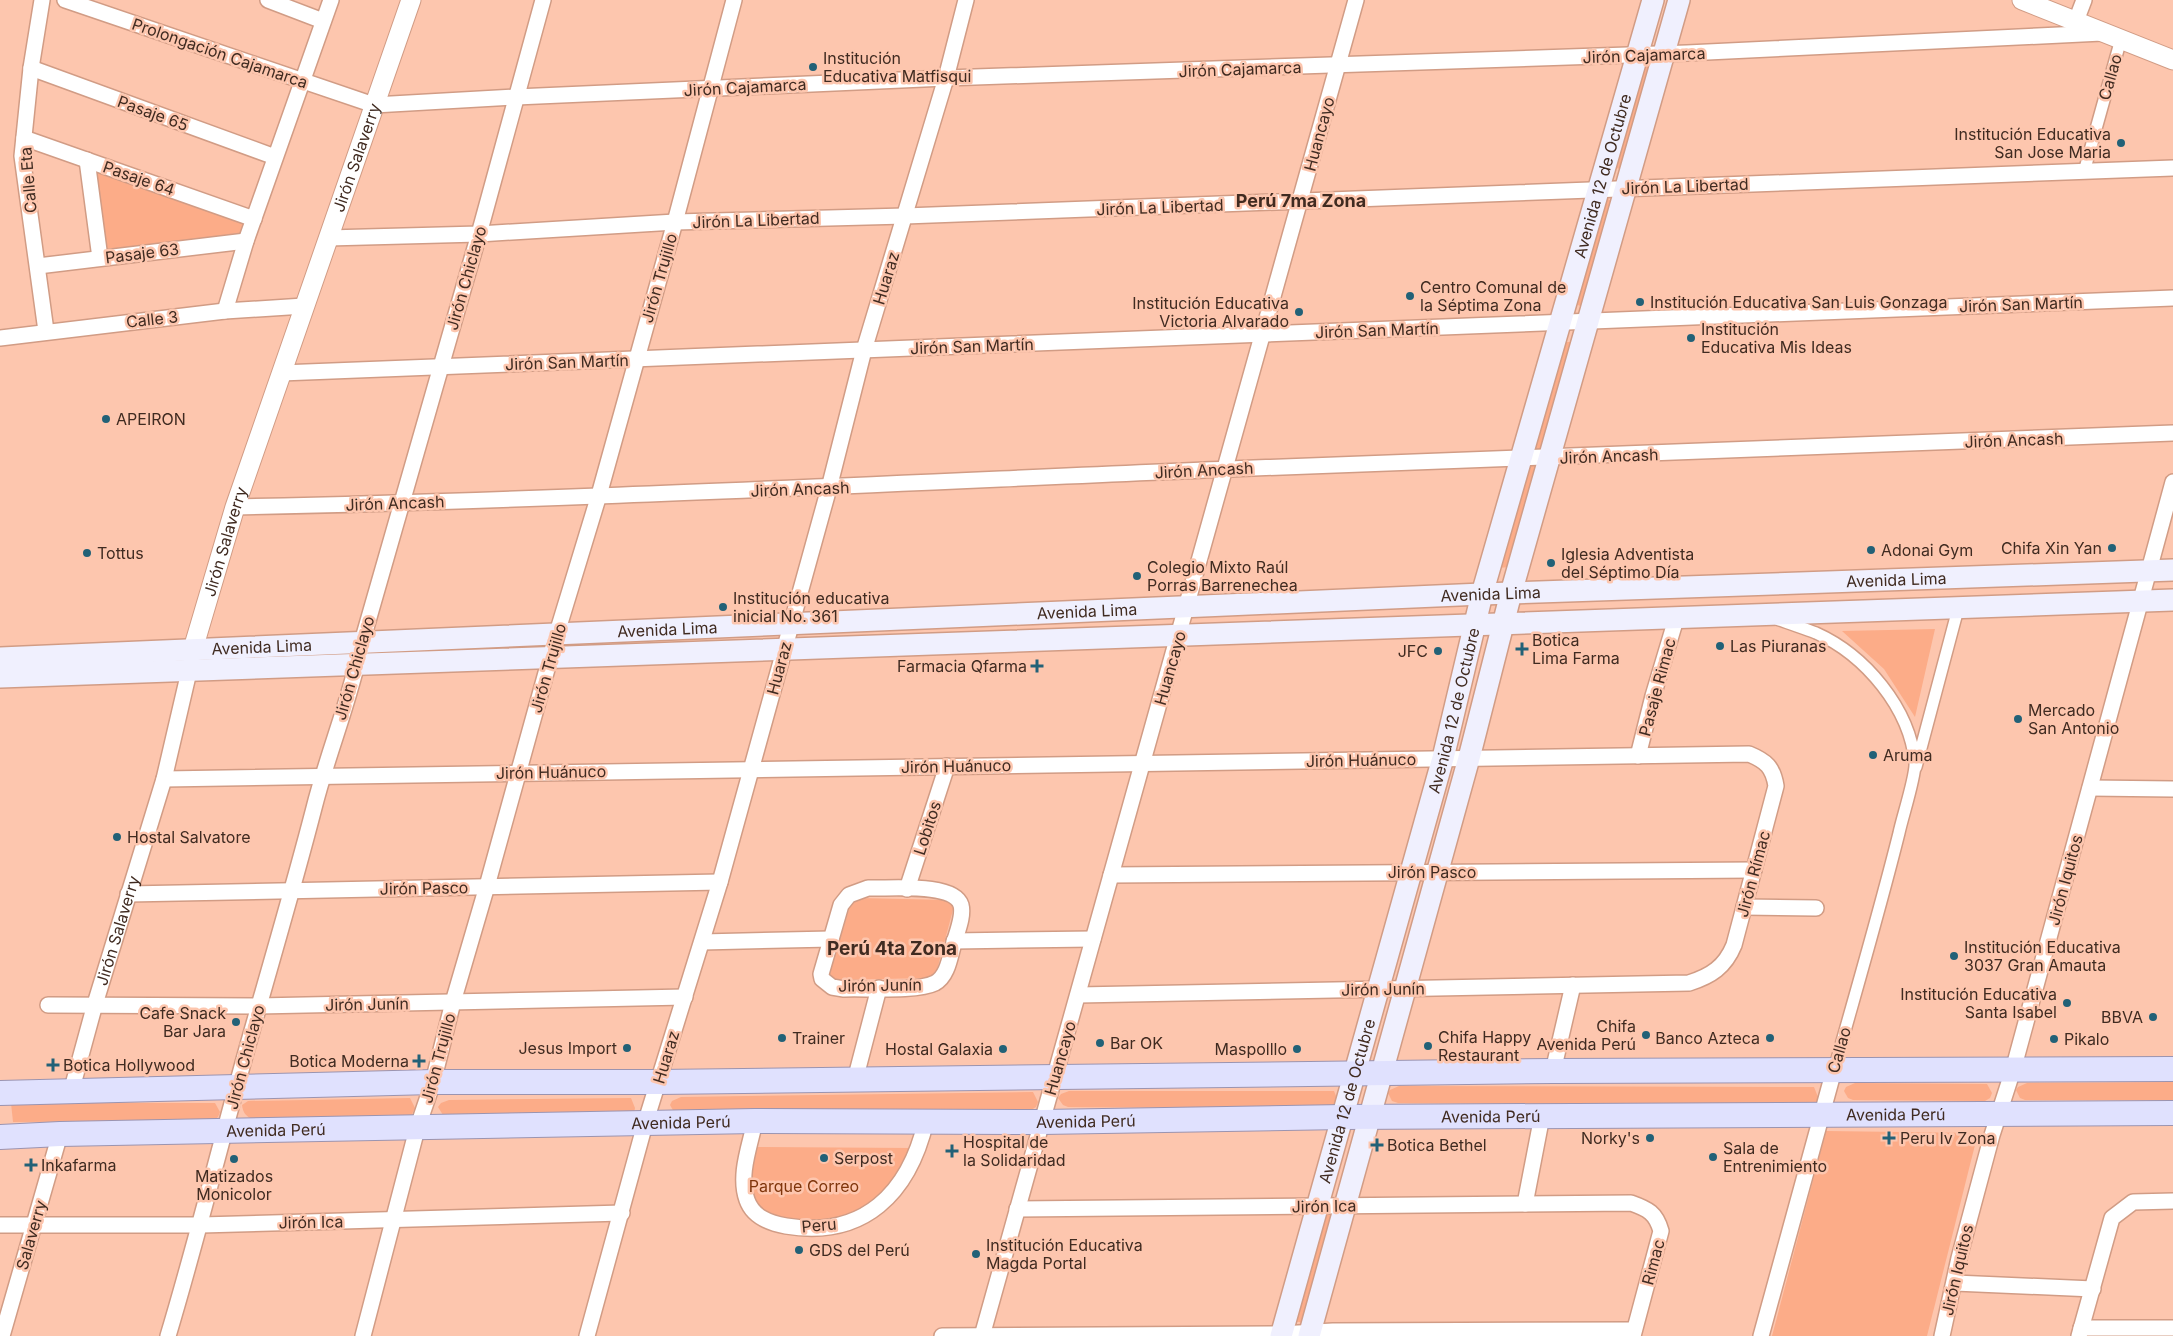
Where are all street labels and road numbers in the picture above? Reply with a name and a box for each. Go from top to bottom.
street label: Prolongación Cajamarca [130,14,310,92]
street label: Jirón Cajamarca [1582,43,1706,67]
street label: Callao [2094,52,2126,102]
street label: Jirón Cajamarca [1178,57,1302,81]
street label: Jirón Cajamarca [683,74,807,100]
street label: Pasaje 65 [115,91,191,135]
street label: Avenida 12 de Octubre [1569,91,1636,260]
street label: Huancayo [1299,95,1339,173]
street label: Jirón Salaverry [328,101,384,215]
street label: Calle Eta [15,146,41,214]
street label: Pasaje 64 [100,156,178,200]
street label: Jirón La Libertad [1621,174,1749,198]
street label: Jirón La Libertad [1096,195,1224,219]
street label: Jirón La Libertad [692,208,820,232]
street label: Jirón Chiclayo [442,224,490,332]
street label: Jirón Trujillo [637,231,681,325]
street label: Pasaje 63 [104,239,180,267]
street label: Huaraz [869,249,903,307]
street label: Jirón San Martín [1959,292,2083,316]
street label: Calle 3 [125,306,179,332]
street label: Jirón San Martín [1315,318,1439,342]
street label: Jirón San Martín [910,334,1034,358]
street label: Jirón San Martín [505,350,629,374]
street label: Jirón Ancash [1964,428,2064,452]
street label: Jirón Ancash [1559,444,1659,468]
street label: Jirón Ancash [1154,457,1254,483]
street label: Jirón Ancash [750,477,850,501]
street label: Jirón Salaverry [199,484,251,599]
street label: Jirón Ancash [345,491,445,515]
street label: Avenida Lima [1846,568,1947,591]
street label: Avenida Lima [1440,582,1541,606]
street label: Avenida Lima [1036,599,1138,623]
street label: Jirón Chiclayo [330,614,378,722]
street label: Avenida Lima [617,617,718,641]
street label: Jirón Trujillo [526,621,570,715]
street label: Avenida 12 de Octubre [1424,626,1484,796]
street label: Huancayo [1150,629,1190,707]
street label: Avenida Lima [211,635,312,659]
street label: Pasaje Rimac [1634,636,1680,738]
street label: Huaraz [762,639,796,697]
street label: Jirón Huánuco [1306,749,1416,771]
street label: Jirón Huánuco [901,755,1011,777]
street label: Jirón Huánuco [496,761,606,783]
street label: Lobitos [909,799,945,857]
street label: Jirón Rímac [1732,829,1774,919]
street label: Jirón Iquitos [2043,833,2087,927]
street label: Jirón Pasco [1388,862,1476,882]
street label: Jirón Salaverry [91,873,144,988]
street label: Jirón Pasco [379,877,469,899]
street label: Jirón Junín [838,974,922,996]
street label: Jirón Junín [1341,978,1425,1000]
street label: Jirón Junín [325,993,409,1015]
street label: Jirón Chiclayo [221,1003,269,1111]
street label: Jirón Trujillo [416,1011,460,1105]
street label: Avenida 12 de Octubre [1314,1017,1379,1186]
street label: Huancayo [1040,1019,1080,1097]
street label: Callao [1823,1025,1855,1075]
street label: Huaraz [649,1028,683,1086]
street label: Avenida Perú [1846,1104,1946,1125]
street label: Avenida Perú [1441,1106,1541,1127]
street label: Avenida Perú [1036,1110,1136,1132]
street label: Avenida Perú [631,1111,731,1133]
street label: Avenida Perú [226,1119,326,1141]
street label: Jirón Ica [1291,1195,1357,1217]
street label: Salaverry [12,1198,50,1272]
street label: Jirón Ica [278,1211,344,1233]
street label: Peru [801,1214,837,1236]
street label: Jirón Iquitos [1937,1223,1977,1317]
street label: Rimac [1637,1237,1669,1287]

